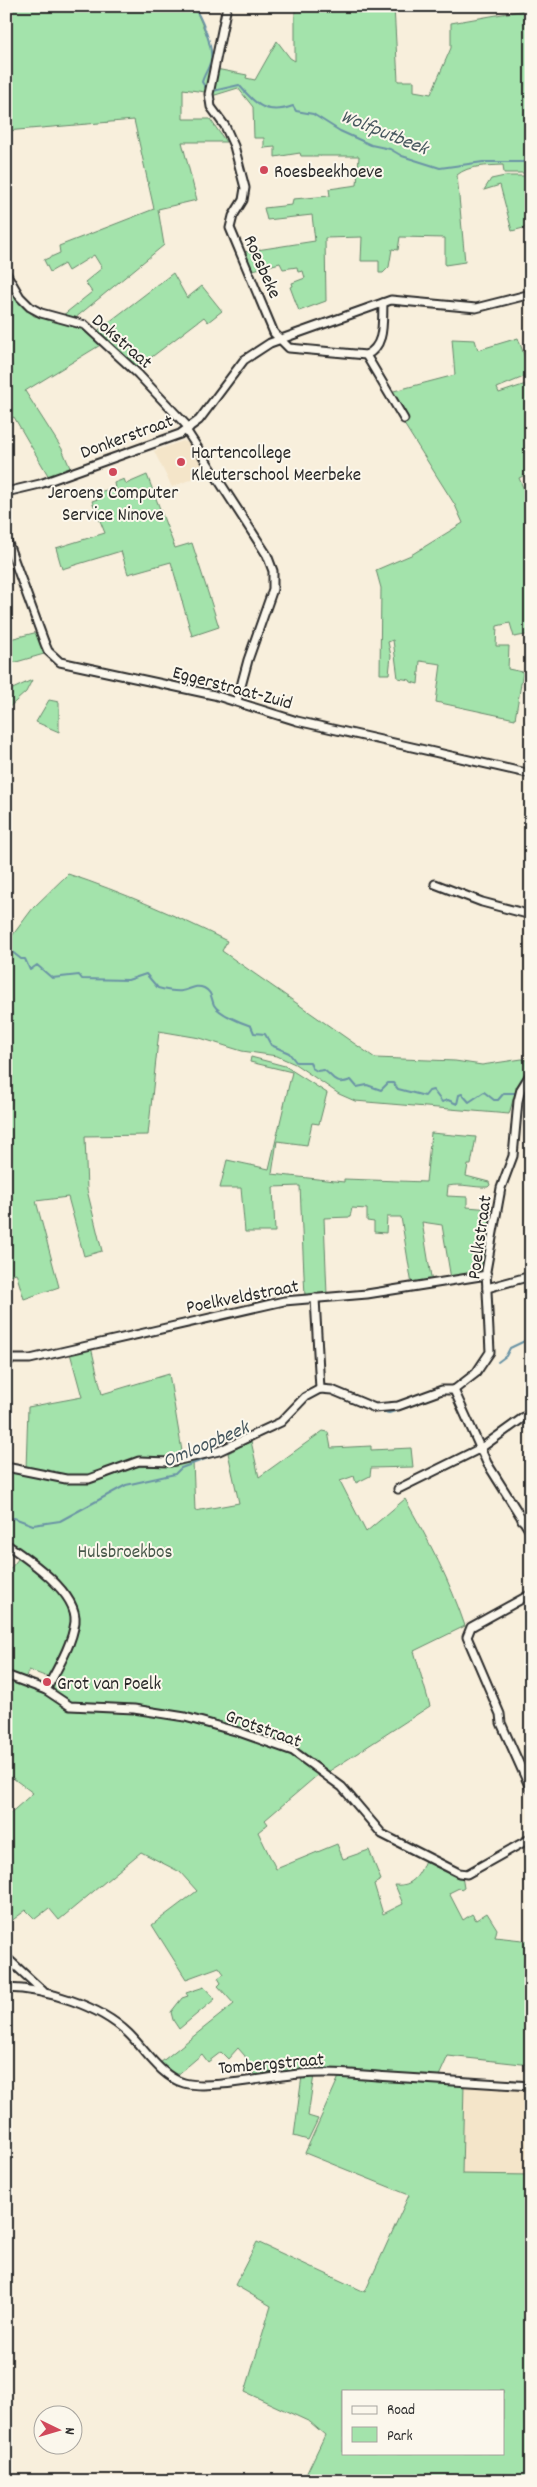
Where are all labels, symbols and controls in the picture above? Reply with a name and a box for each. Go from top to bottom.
water label: Wolfputbeek [336,104,433,165]
place label: Roesbeekhoeve [274,160,383,187]
marker: Roesbeekhoeve [258,164,270,176]
street label: Roesbeke [235,231,287,303]
street label: Dokstraat [84,309,157,377]
street label: Donkerstraat [77,409,177,468]
place label: Hartencollege Kleuterschool Meerbeke [191,441,361,490]
marker: Hartencollege Kleuterschool Meerbeke [175,456,187,468]
marker: Jeroens Computer Service Ninove [107,466,119,478]
place label: Jeroens Computer Service Ninove [48,481,178,530]
street label: Eggerstraat-Zuid [169,660,295,718]
street label: Poelkstraat [462,1194,501,1281]
street label: Poelkveldstraat [184,1274,301,1323]
water label: Omloopbeek [159,1414,255,1477]
park label: Hulsbroekbos [77,1540,173,1567]
place label: Grot van Poelk [57,1672,161,1699]
marker: Grot van Poelk [41,1676,53,1688]
street label: Grotstraat [221,1704,305,1756]
street label: Tombergstraat [217,2047,325,2084]
legend [342,2390,504,2454]
text: Road [387,2400,415,2422]
north arrow [32,2404,82,2454]
text: Park [387,2426,413,2448]
text: N [59,2427,79,2435]

